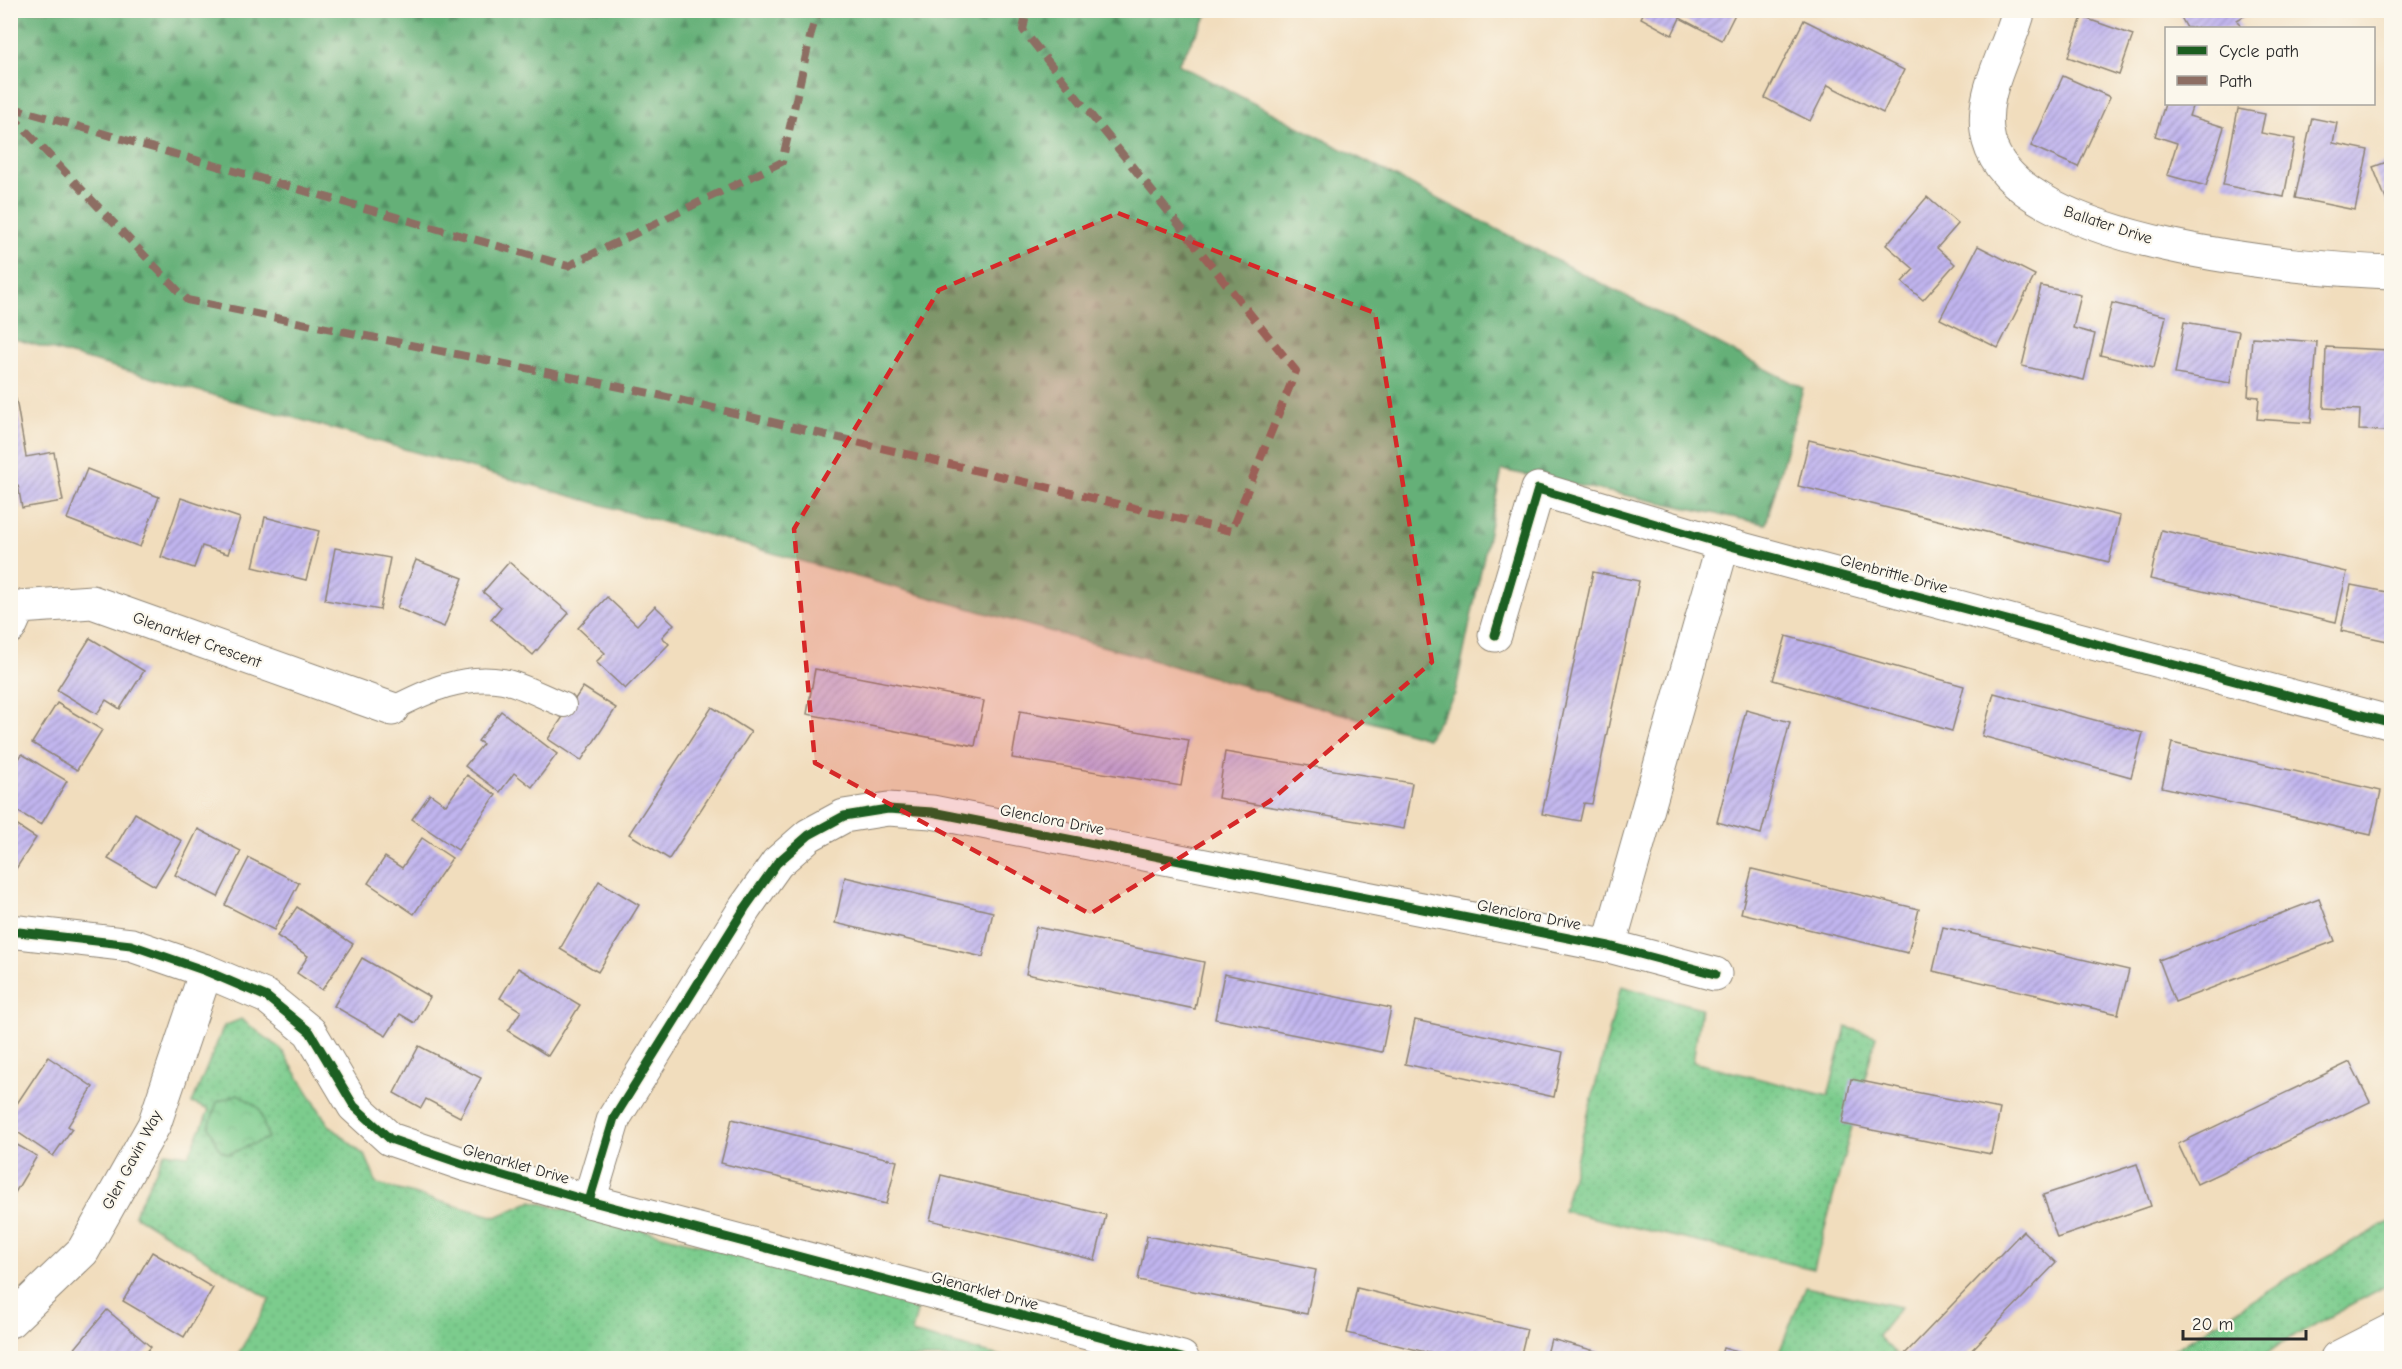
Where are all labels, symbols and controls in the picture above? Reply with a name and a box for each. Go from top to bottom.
legend [2165,27,2375,105]
text: Cycle path [2219,41,2299,62]
text: Path [2219,71,2252,92]
street label: Ballater Drive [2062,202,2154,248]
street label: Glenbrittle Drive [1838,551,1950,597]
street label: Glenarklet Crescent [130,608,264,672]
street label: Glenclora Drive [998,801,1106,839]
street label: Glenclora Drive [1475,896,1583,934]
street label: Glen Gavin Way [98,1107,166,1213]
street label: Glenarklet Drive [461,1140,571,1188]
street label: Glenarklet Drive [930,1268,1040,1314]
scale bar [2183,1303,2306,1341]
text: 20 m [2192,1314,2233,1335]

